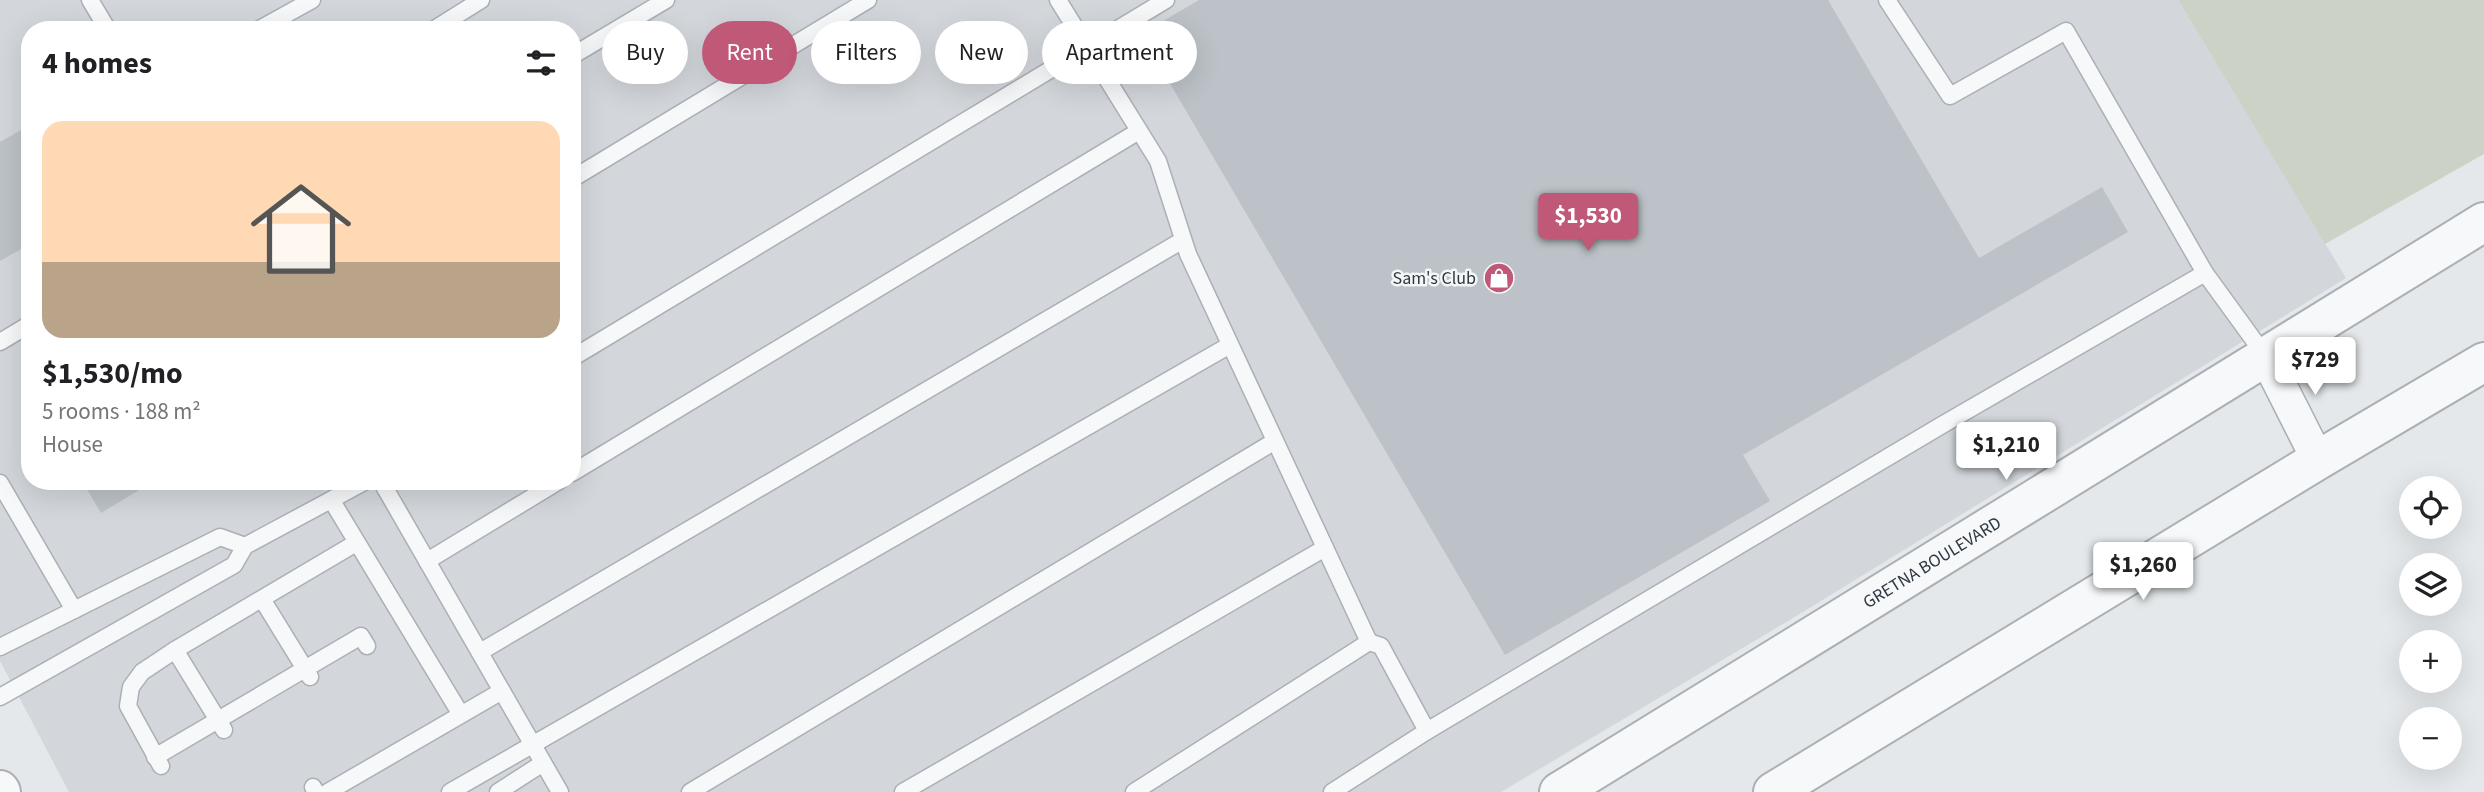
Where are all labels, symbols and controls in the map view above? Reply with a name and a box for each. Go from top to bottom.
chip: Buy [602,21,688,84]
chip: Rent [702,21,797,84]
chip: Filters [811,21,921,84]
chip: New [935,21,1028,84]
chip: Apartment [1042,21,1197,84]
text: 4 homes [42,42,152,85]
icon: filters [522,44,560,82]
icon: home [238,166,364,292]
pin: $1,530 [1531,194,1645,253]
text: $1,530 [1554,199,1622,232]
shop icon: Sam's Club [1482,261,1516,295]
place label: Sam's Club [1393,266,1476,291]
pin: $729 [2274,338,2356,397]
text: $729 [2291,343,2339,376]
text: $1,530/mo [42,352,183,395]
text: 5 rooms · 188 m² [42,395,201,428]
pin: $1,210 [1949,422,2063,482]
text: House [42,428,103,461]
text: $1,210 [1972,428,2040,461]
map controls [2399,476,2462,770]
button: locate [2399,476,2462,539]
street label: GRETNA BOULEVARD [1858,511,2006,615]
pin: $1,260 [2086,542,2200,602]
text: $1,260 [2109,548,2177,581]
button: layers [2399,553,2462,616]
button: + [2399,630,2462,693]
button: − [2399,707,2462,770]

